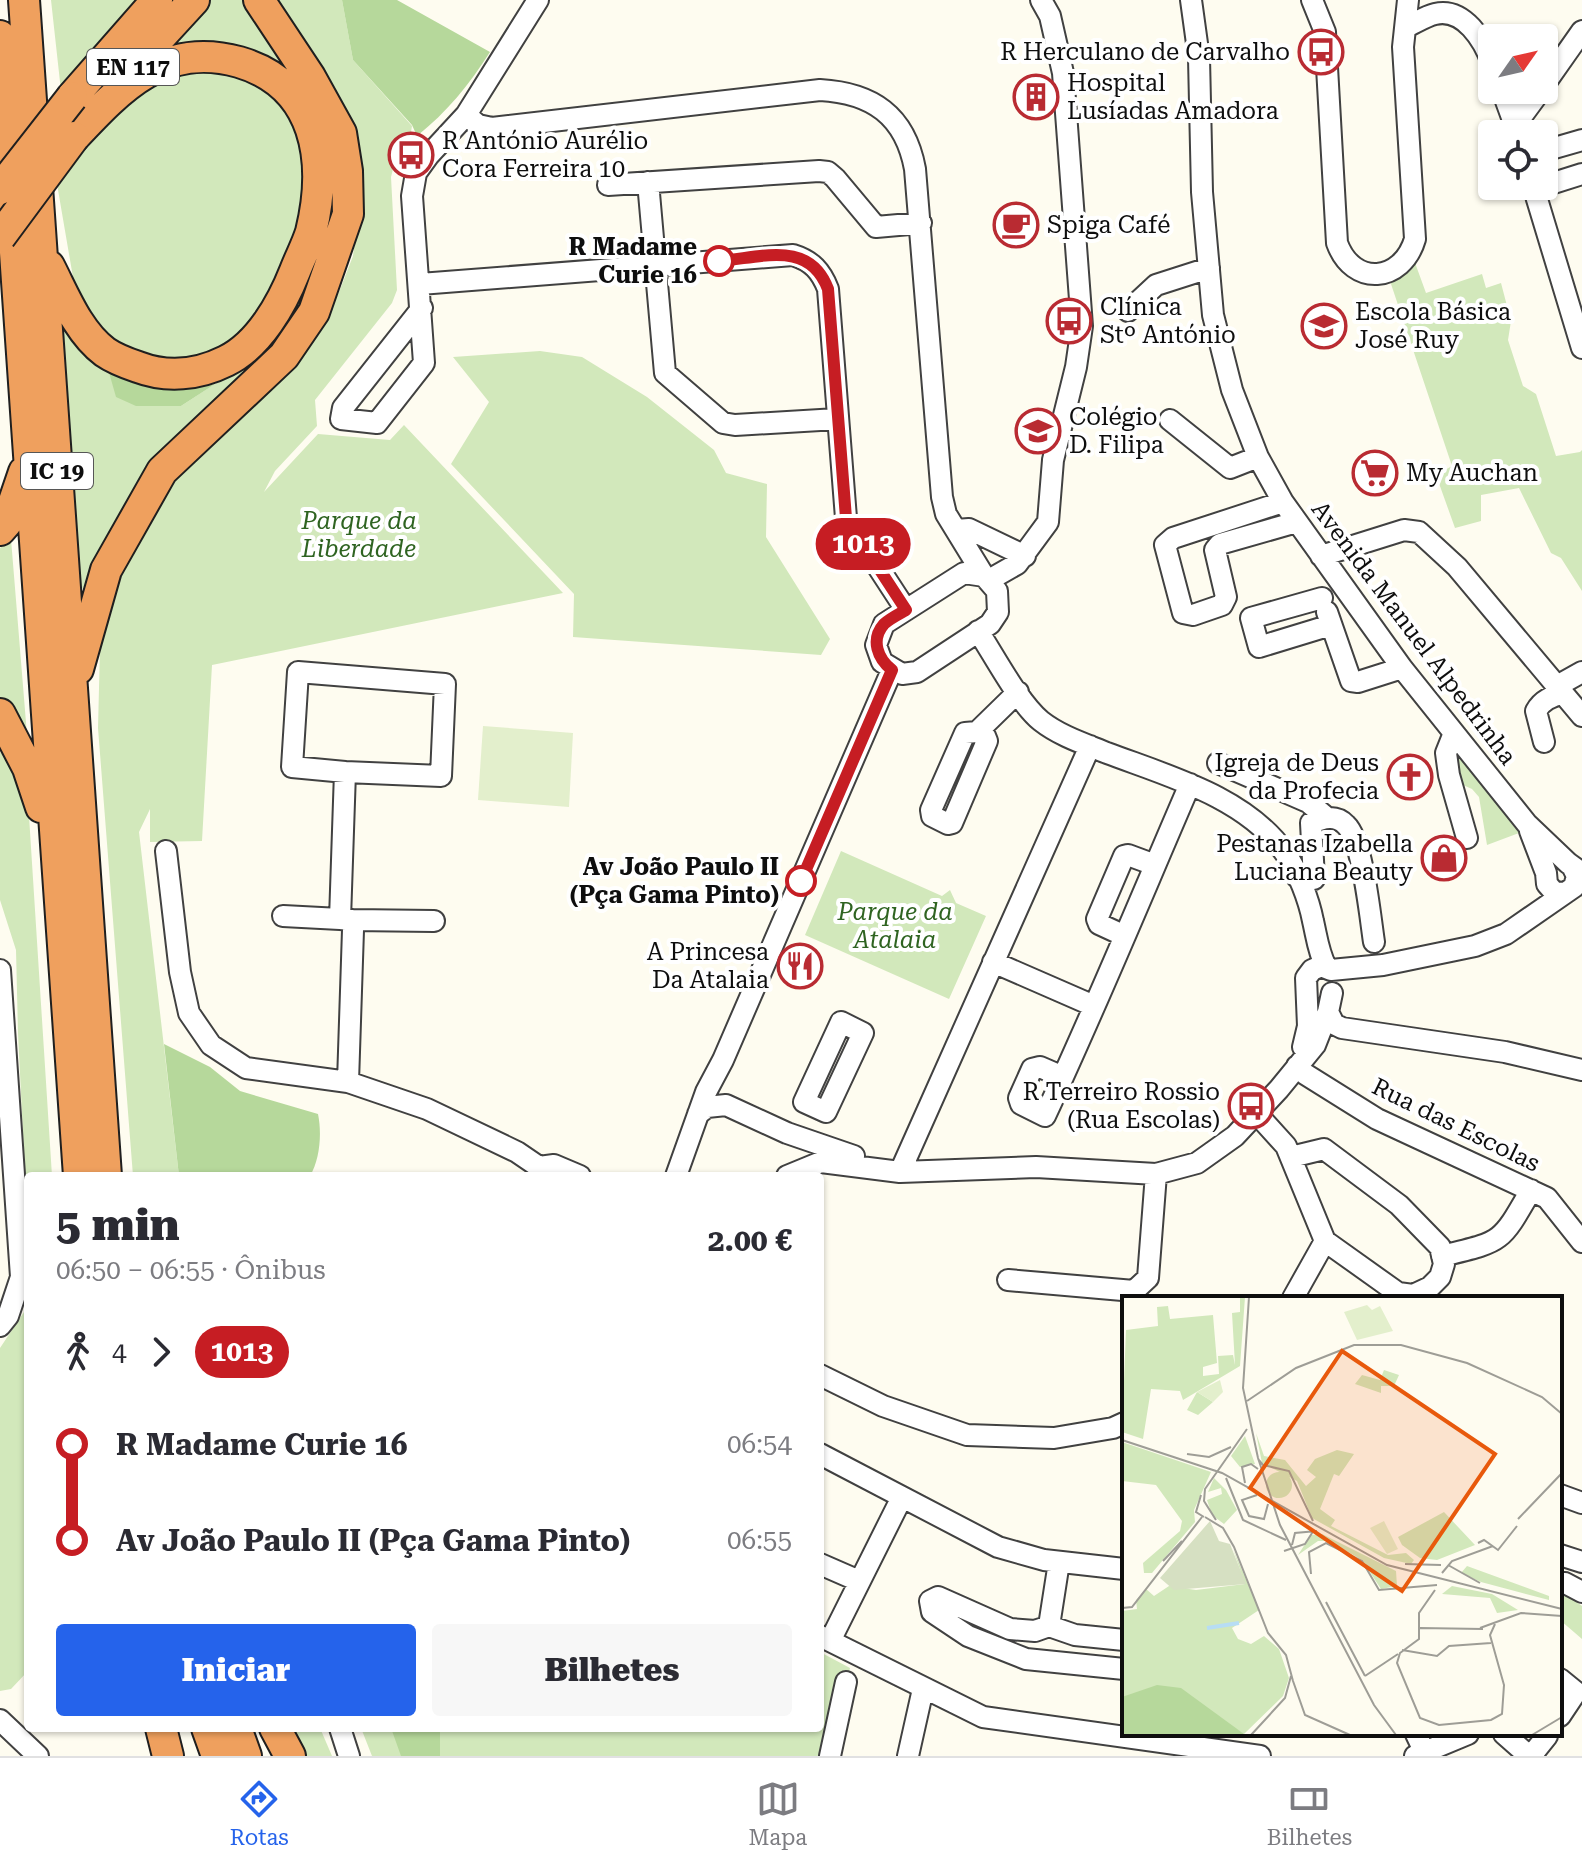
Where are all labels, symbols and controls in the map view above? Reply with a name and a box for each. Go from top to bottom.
north arrow [1478,24,1558,104]
map controls [1478,24,1558,200]
bus stop icon: R Herculano de Carvalho [1297,28,1345,76]
place label: R Herculano de Carvalho [1000,38,1290,66]
road number: EN 117 [87,49,179,85]
place label: Hospital Lusíadas Amadora [1067,69,1279,125]
building icon: Hospital Lusíadas Amadora [1012,73,1060,121]
button: locate [1478,120,1558,200]
place label: R António Aurélio Cora Ferreira 10 [442,127,648,183]
bus stop icon: R António Aurélio Cora Ferreira 10 [387,131,435,179]
cafe icon: Spiga Café [992,201,1040,249]
place label: Spiga Café [1047,211,1170,239]
place label: R Madame Curie 16 [569,233,697,289]
marker: R Madame Curie 16 [704,246,734,276]
place label: Clínica Stº António [1100,293,1236,349]
bus stop icon: Clínica Stº António [1045,297,1093,345]
place label: Escola Básica José Ruy [1355,298,1511,354]
school or university icon: Escola Básica José Ruy [1300,302,1348,350]
place label: Colégio D. Filipa [1069,403,1164,459]
school or university icon: Colégio D. Filipa [1014,407,1062,455]
supermarket icon: My Auchan [1351,449,1399,497]
road number: IC 19 [21,453,93,489]
place label: My Auchan [1406,459,1538,487]
street label: Avenida Manuel Alpedrinha [1306,496,1522,770]
park label: Parque da Liberdade [300,507,417,563]
line badge: 1013 [807,518,919,570]
text: 1013 [832,527,894,560]
place label: Igreja de Deus da Profecia [1215,749,1379,805]
church icon: Igreja de Deus da Profecia [1386,753,1434,801]
place label: Pestanas Izabella Luciana Beauty [1216,830,1414,886]
shop icon: Pestanas Izabella Luciana Beauty [1420,834,1468,882]
place label: Av João Paulo II (Pça Gama Pinto) [570,853,779,909]
marker: Av João Paulo II (Pça Gama Pinto) [786,866,816,896]
park label: Parque da Atalaia [836,898,953,954]
place label: A Princesa Da Atalaia [647,938,769,994]
restaurant icon: A Princesa Da Atalaia [776,942,824,990]
street label: Rua das Escolas [1368,1072,1544,1178]
place label: R Terreiro Rossio (Rua Escolas) [1023,1078,1220,1134]
bus stop icon: R Terreiro Rossio (Rua Escolas) [1227,1082,1275,1130]
text: 5 min [56,1199,180,1251]
text: 2.00 € [708,1223,792,1258]
text: 06:50 – 06:55 · Ônibus [56,1255,326,1285]
inset map [1122,1296,1562,1736]
icon: walk [56,1330,100,1374]
icon: forward [139,1330,183,1374]
text: 1013 [211,1335,273,1368]
text: 4 [112,1337,127,1367]
text: R Madame Curie 16 [116,1427,408,1462]
text: 06:54 [727,1429,792,1459]
text: Av João Paulo II (Pça Gama Pinto) [116,1523,630,1558]
text: 06:55 [727,1525,792,1555]
button: Iniciar [56,1624,416,1716]
button: Bilhetes [432,1624,792,1716]
tab: Rotas [230,1777,289,1850]
tab: Mapa [748,1777,807,1850]
tab: Bilhetes [1267,1777,1352,1850]

